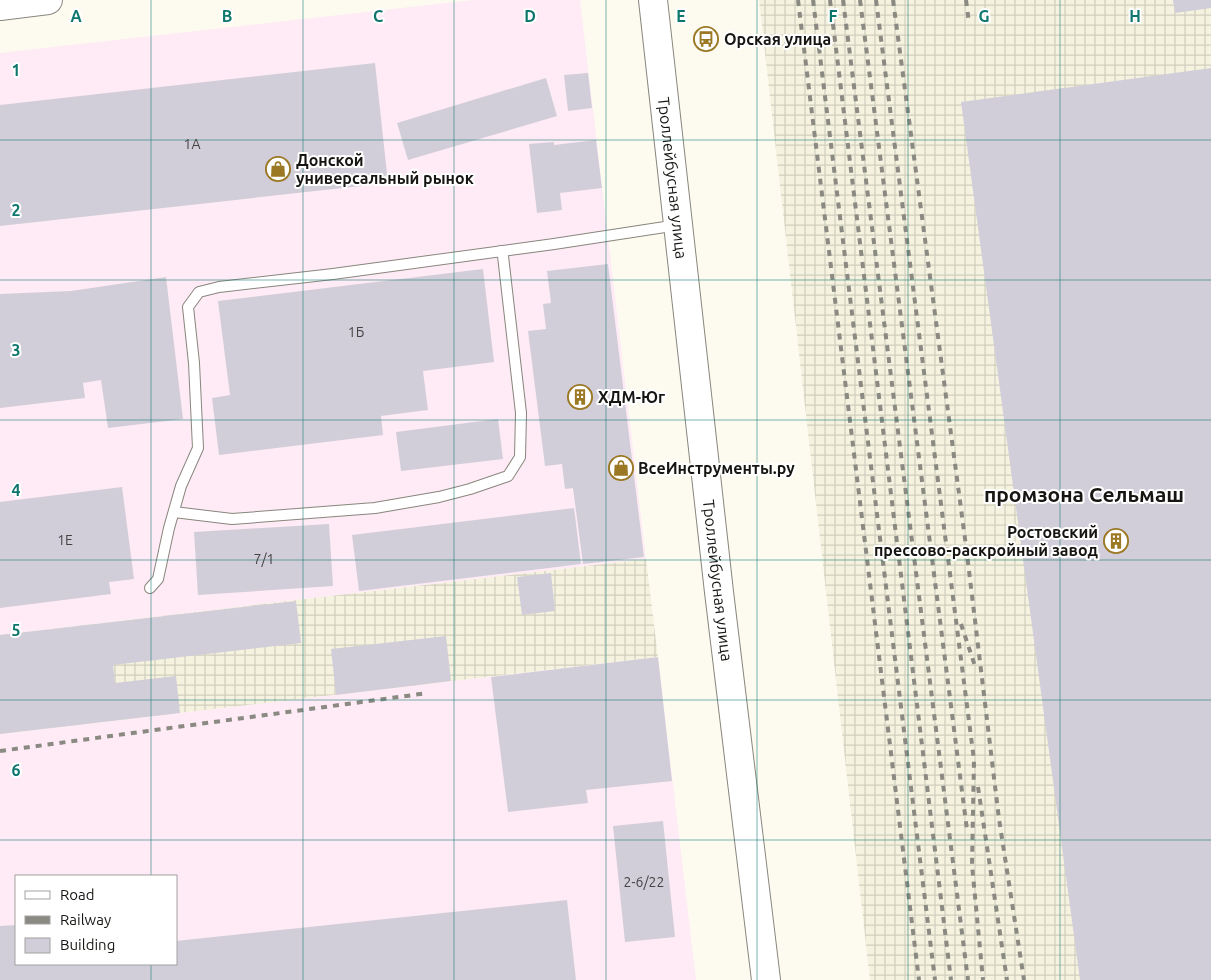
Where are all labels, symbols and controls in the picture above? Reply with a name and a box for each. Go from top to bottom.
text: A [70,7,82,25]
text: B [222,7,232,25]
text: C [373,7,383,25]
text: D [524,7,536,25]
text: E [676,7,686,25]
text: F [829,7,838,25]
text: G [978,7,990,25]
text: H [1129,7,1141,25]
bus stop icon: Орская улица [693,26,719,52]
place label: Орская улица [724,30,831,48]
text: 1 [11,61,21,79]
street label: Троллейбусная улица [655,96,691,260]
house number: 1А [184,136,201,152]
place label: Донской универсальный рынок [296,151,474,187]
shop icon: Донской универсальный рынок [265,156,291,182]
text: 2 [11,201,21,219]
house number: 1Б [348,324,364,340]
text: 3 [11,341,21,359]
building icon: ХДМ-Юг [567,384,593,410]
place label: ХДМ-Юг [598,388,665,406]
shop icon: ВсеИнструменты.ру [608,455,634,481]
place label: ВсеИнструменты.ру [638,459,795,477]
text: 4 [11,481,21,499]
district label: промзона Сельмаш [984,482,1184,506]
street label: Троллейбусная улица [700,499,736,662]
place label: Ростовский прессово-раскройный завод [874,523,1099,559]
building icon: Ростовский прессово-раскройный завод [1103,528,1129,554]
house number: 1Е [57,532,73,548]
house number: 7/1 [254,551,274,567]
text: 5 [11,621,21,639]
text: 6 [11,761,21,779]
house number: 2-6/22 [624,874,664,890]
legend [15,875,178,965]
text: Road [60,886,95,903]
text: Railway [60,911,111,928]
text: Building [60,936,115,953]

